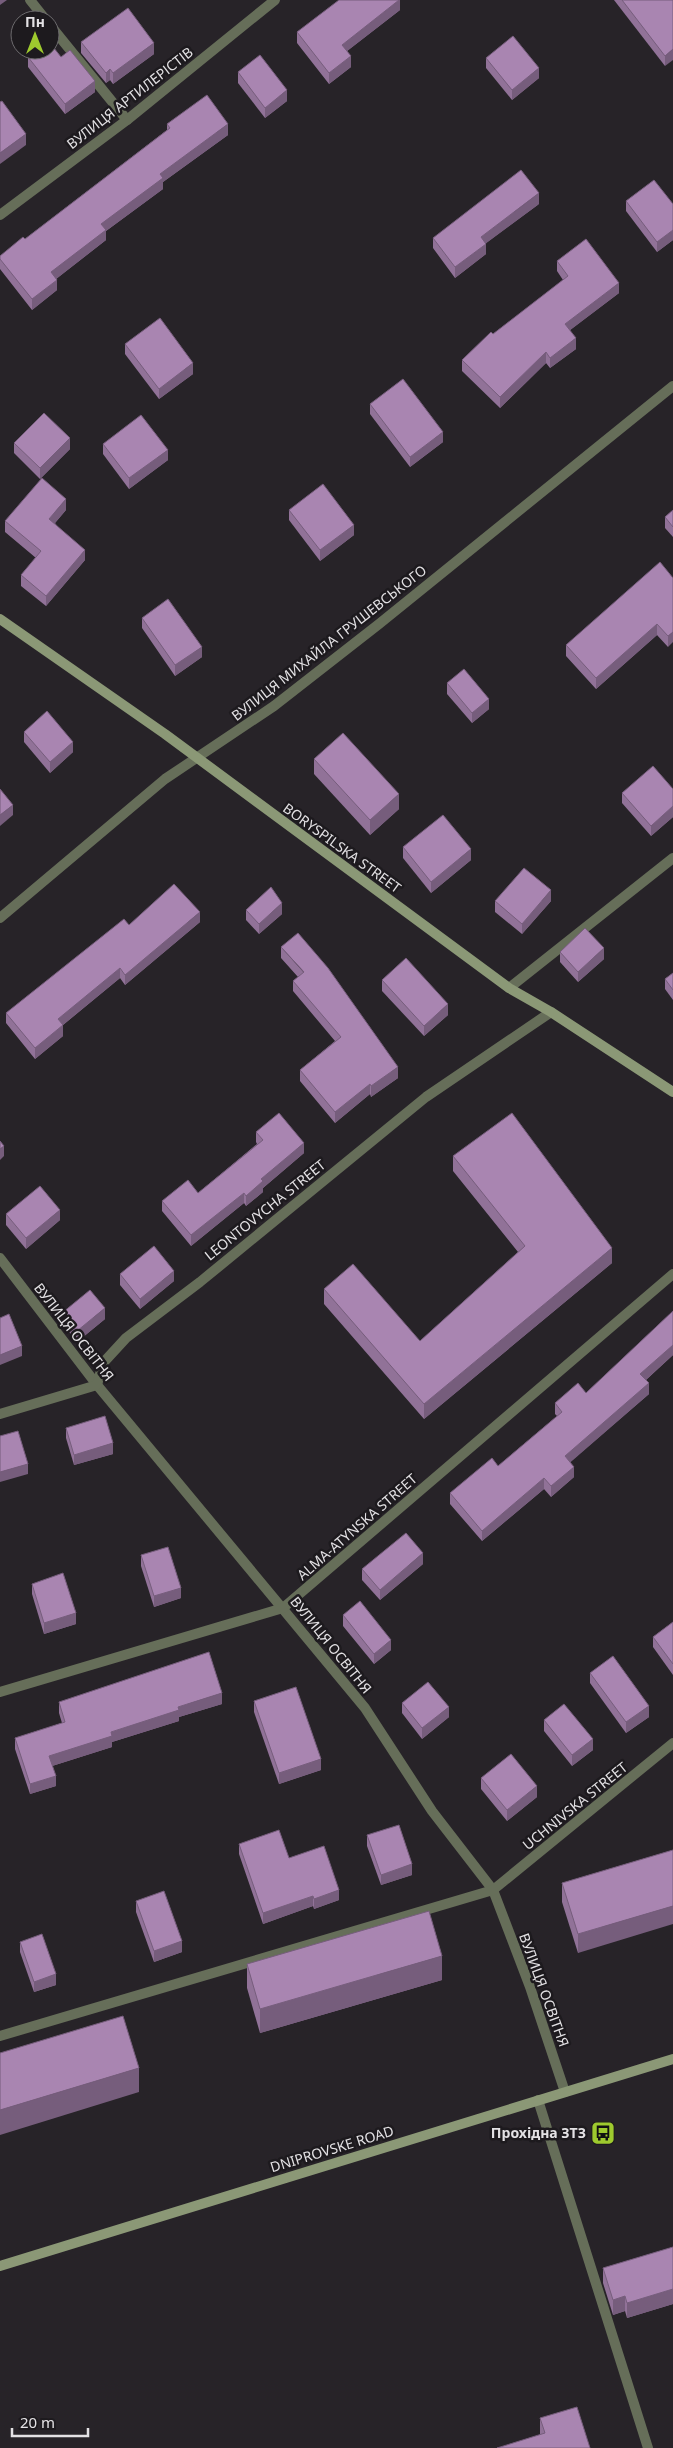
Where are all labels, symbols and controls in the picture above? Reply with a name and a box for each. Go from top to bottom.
north arrow [10,10,60,60]
text: Пн [25,12,45,31]
street label: ВУЛИЦЯ АРТИЛЕРІСТІВ [63,42,197,153]
street label: ВУЛИЦЯ МИХАЙЛА ГРУШЕВСЬКОГО [227,560,430,725]
street label: BORYSPILSKA STREET [280,798,405,897]
street label: LEONTOVYCHA STREET [200,1155,329,1264]
street label: ВУЛИЦЯ ОСВІТНЯ [30,1279,119,1385]
street label: ALMA-ATYNSKA STREET [293,1469,421,1584]
street label: ВУЛИЦЯ ОСВІТНЯ [286,1592,376,1697]
street label: UCHNIVSKA STREET [518,1757,631,1854]
street label: ВУЛИЦЯ ОСВІТНЯ [515,1930,574,2049]
bus stop icon: Прохідна ЗТЗ [590,2120,616,2146]
street label: DNIPROVSKE ROAD [268,2121,396,2176]
place label: Прохідна ЗТЗ [491,2123,586,2142]
scale bar [12,2406,89,2438]
text: 20 m [20,2412,55,2432]

